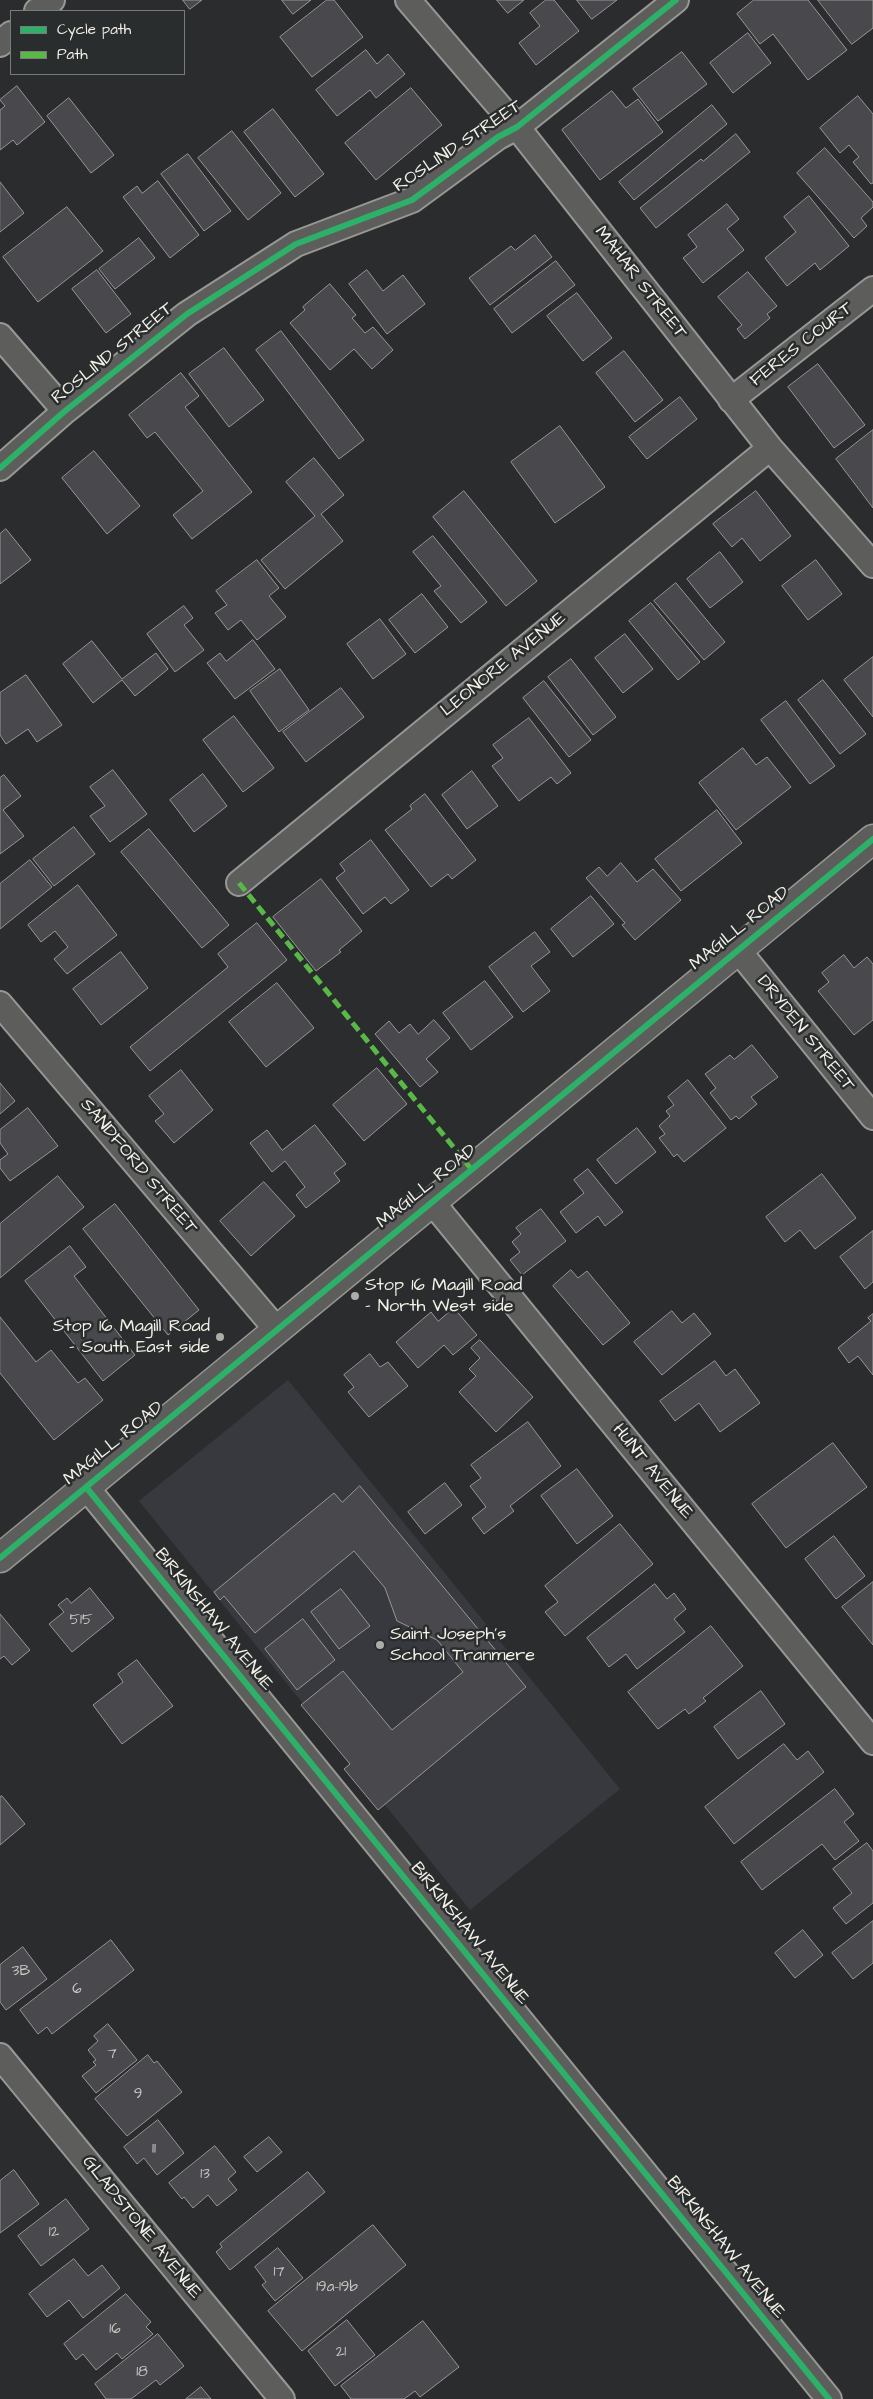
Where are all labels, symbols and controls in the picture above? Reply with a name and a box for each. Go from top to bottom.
legend [10,10,185,75]
text: Cycle path [57,19,131,40]
text: Path [57,44,88,65]
street label: ROSLIND STREET [390,96,526,198]
street label: MAHAR STREET [589,222,691,344]
street label: ROSLIND STREET [48,298,178,410]
street label: FERES COURT [746,298,858,392]
street label: LEONORE AVENUE [437,608,571,722]
street label: MAGILL ROAD [686,882,794,976]
street label: DRYDEN STREET [752,972,858,1096]
street label: SANDFORD STREET [75,1095,201,1239]
street label: MAGILL ROAD [373,1140,481,1234]
place label: Stop 16 Magill Road - North West side [365,1275,522,1318]
marker: Stop 16 Magill Road - North West side [349,1290,361,1302]
place label: Stop 16 Magill Road - South East side [53,1316,210,1358]
marker: Stop 16 Magill Road - South East side [214,1331,226,1343]
street label: MAGILL ROAD [60,1397,168,1491]
street label: HUNT AVENUE [607,1420,697,1524]
street label: BIRKINSHAW AVENUE [149,1544,277,1696]
house number: 515 [69,1612,93,1630]
place label: Saint Joseph's School Tranmere [390,1624,535,1666]
marker: Saint Joseph's School Tranmere [374,1639,386,1651]
street label: BIRKINSHAW AVENUE [405,1858,533,2010]
house number: 3B [12,1963,30,1981]
house number: 6 [72,1981,82,1999]
house number: 7 [107,2046,117,2064]
house number: 9 [134,2086,142,2104]
house number: 11 [152,2141,156,2159]
street label: GLADSTONE AVENUE [77,2152,205,2304]
house number: 13 [200,2166,210,2184]
street label: BIRKINSHAW AVENUE [661,2172,789,2324]
house number: 12 [49,2224,59,2242]
house number: 17 [273,2264,285,2282]
house number: 19a-19b [316,2279,358,2297]
house number: 16 [109,2321,121,2339]
house number: 21 [336,2344,346,2362]
house number: 18 [136,2364,148,2382]

